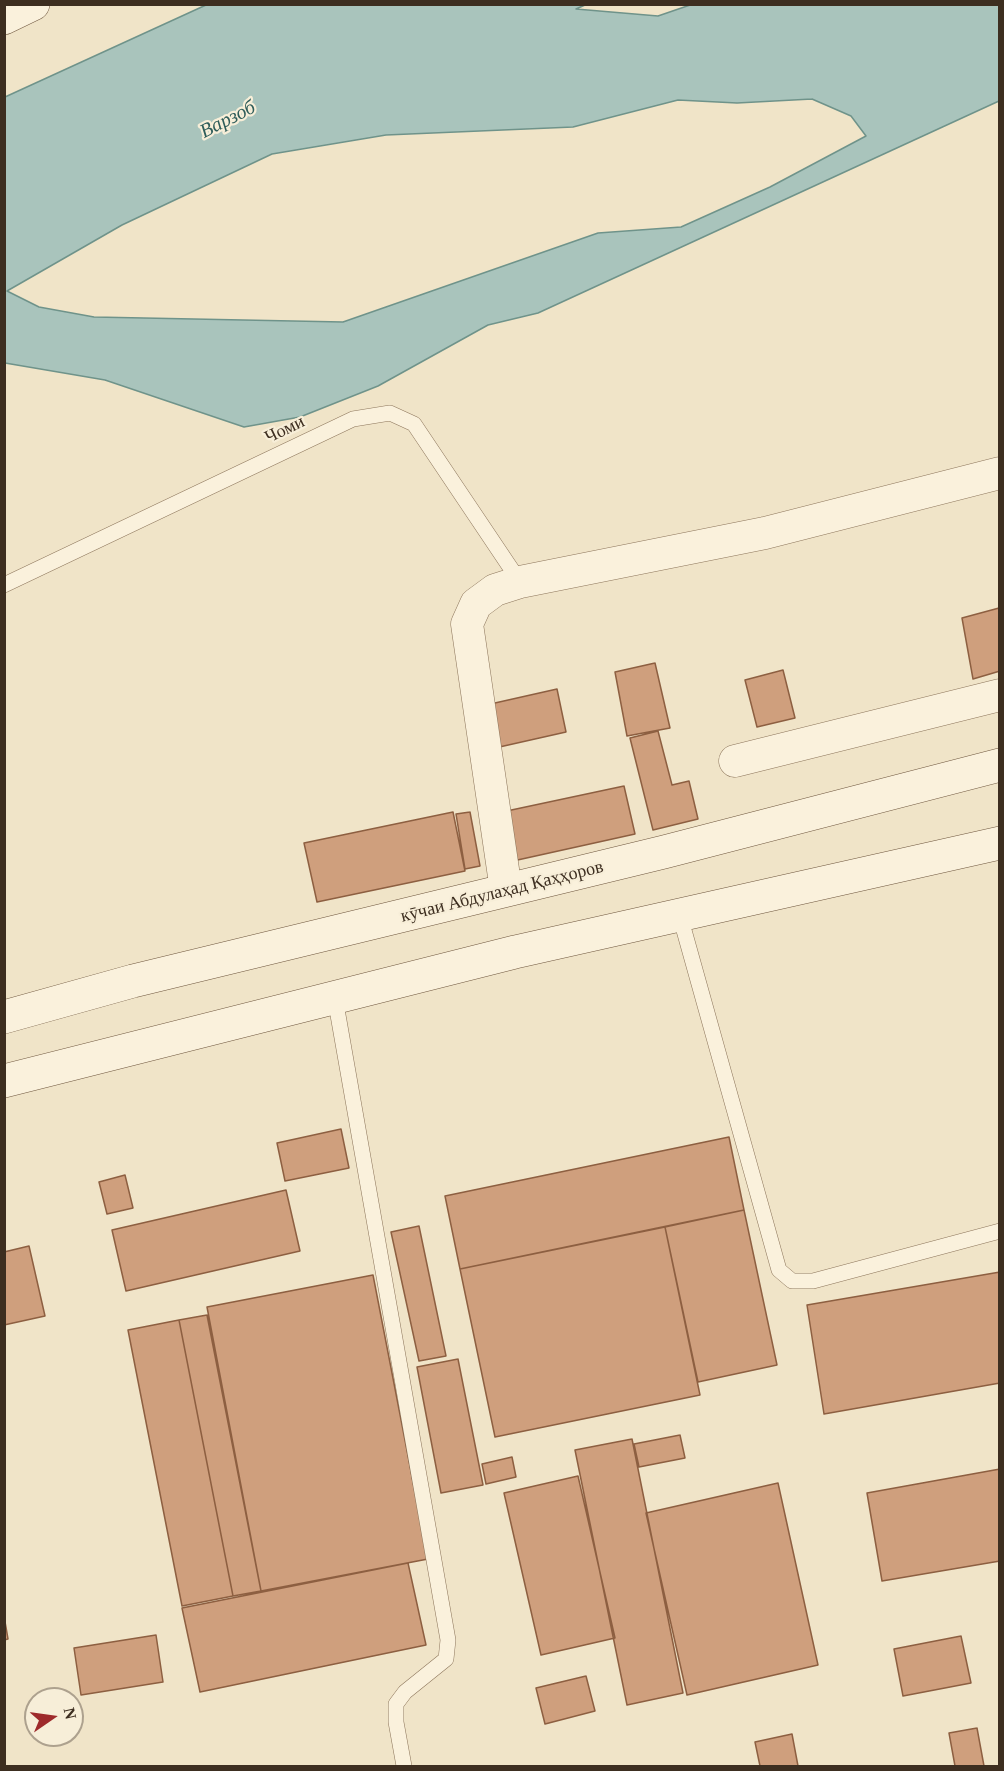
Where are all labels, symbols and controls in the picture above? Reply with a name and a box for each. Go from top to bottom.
water label: Варзоб [196,96,260,144]
street label: Чоми [262,411,308,449]
street label: кӯчаи Абдулаҳад Қаҳҳоров [398,856,606,928]
north arrow [24,1687,84,1747]
text: N [60,1706,80,1721]

